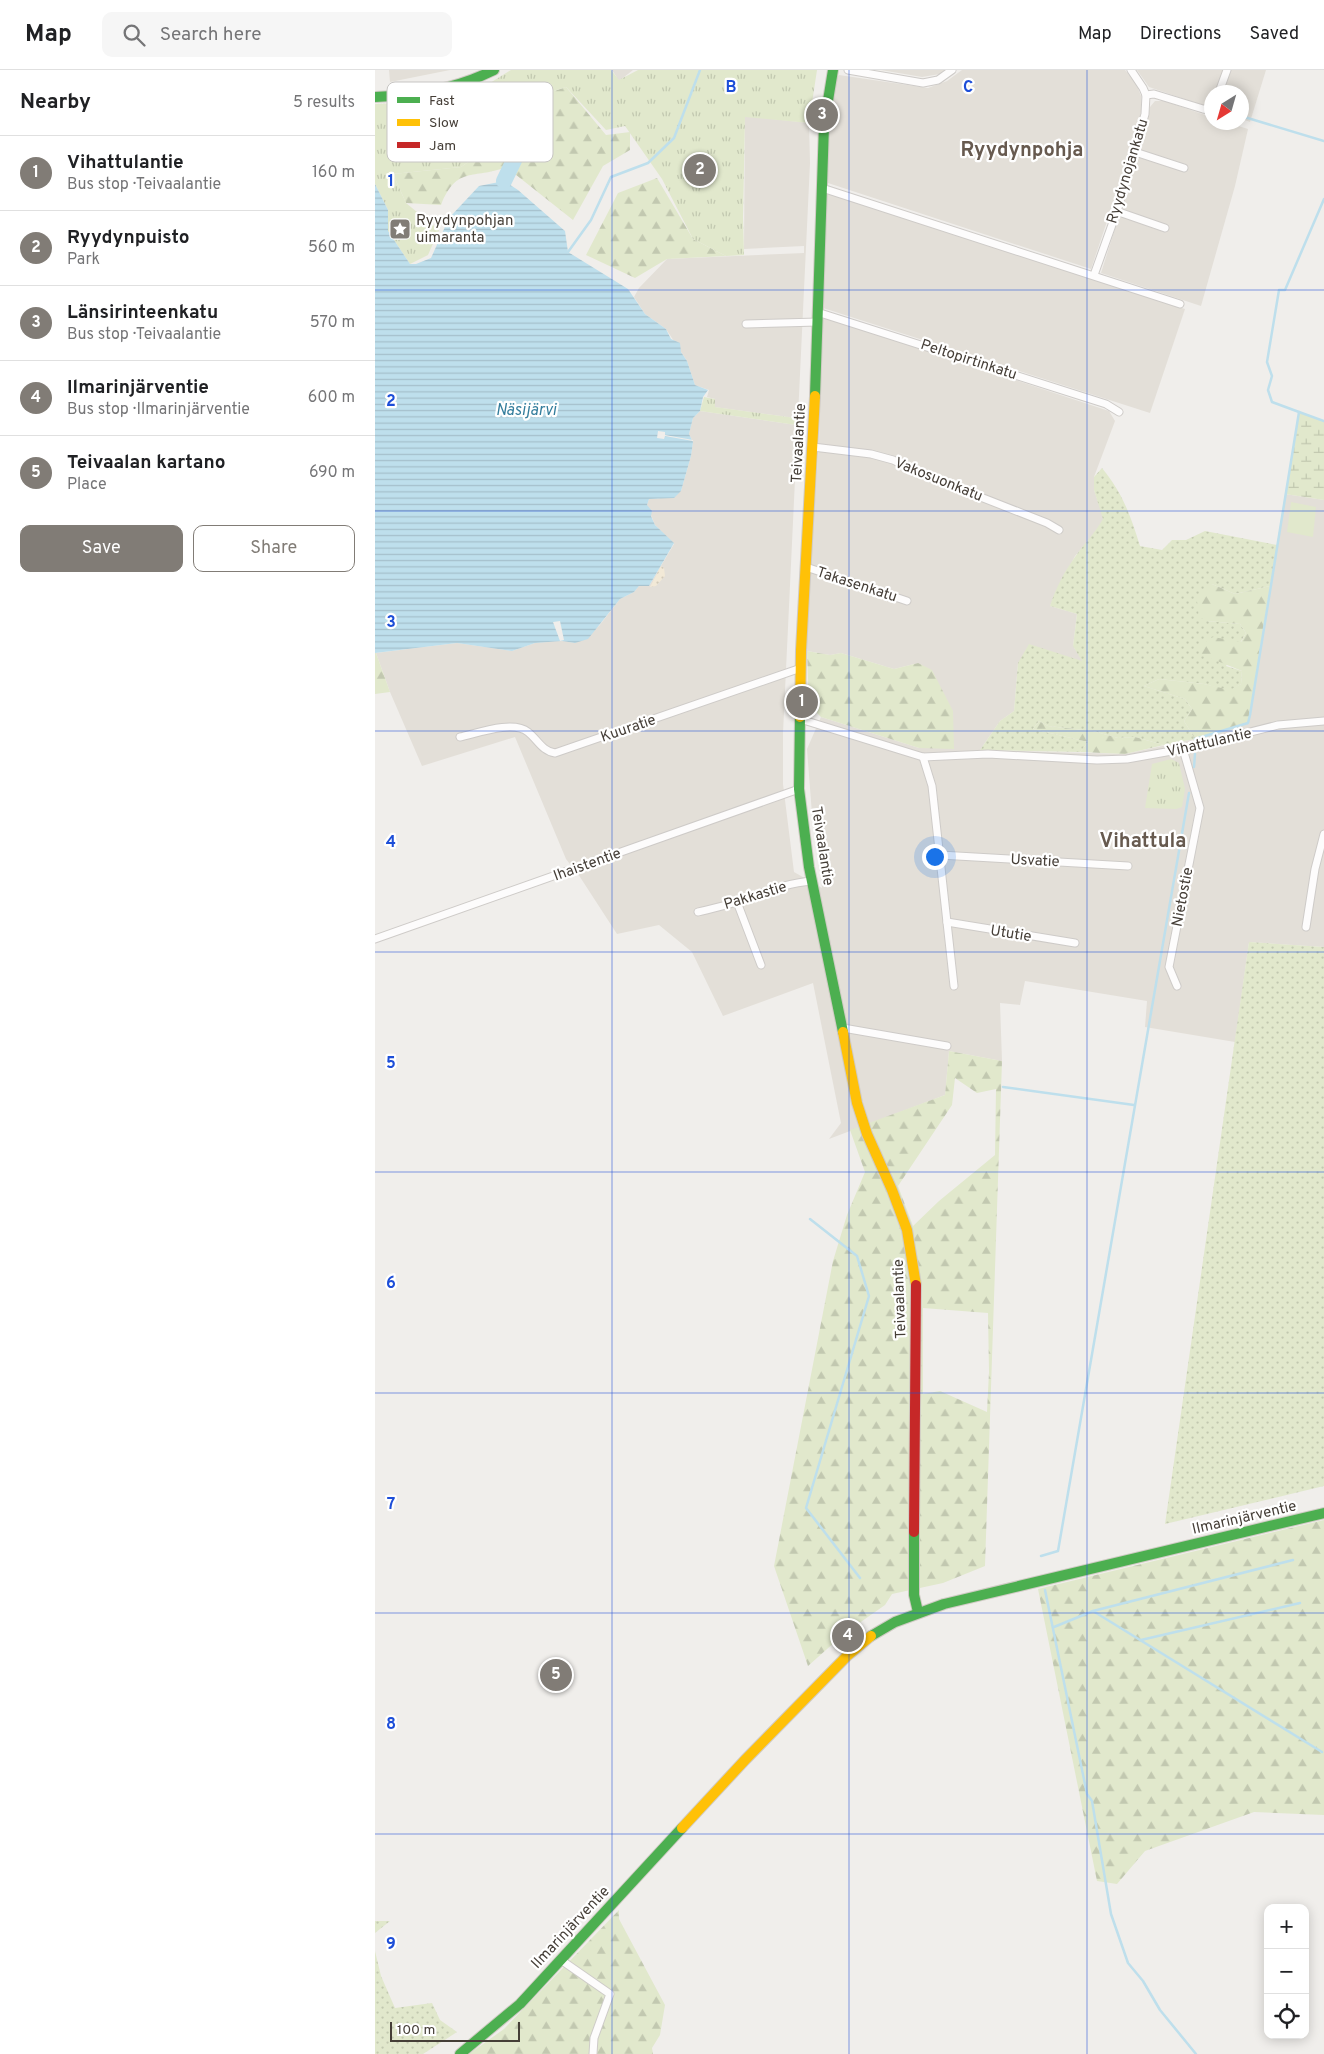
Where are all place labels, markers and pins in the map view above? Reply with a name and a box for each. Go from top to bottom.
pin: 3 [806,96,838,134]
pin: 2 [684,151,716,189]
place label: Ryydynpohjan uimaranta [416,212,513,248]
place icon: Ryydynpohjan uimaranta [388,217,412,241]
pin: 1 [786,683,818,721]
pin: 4 [832,1617,864,1655]
pin: 5 [540,1656,572,1694]

